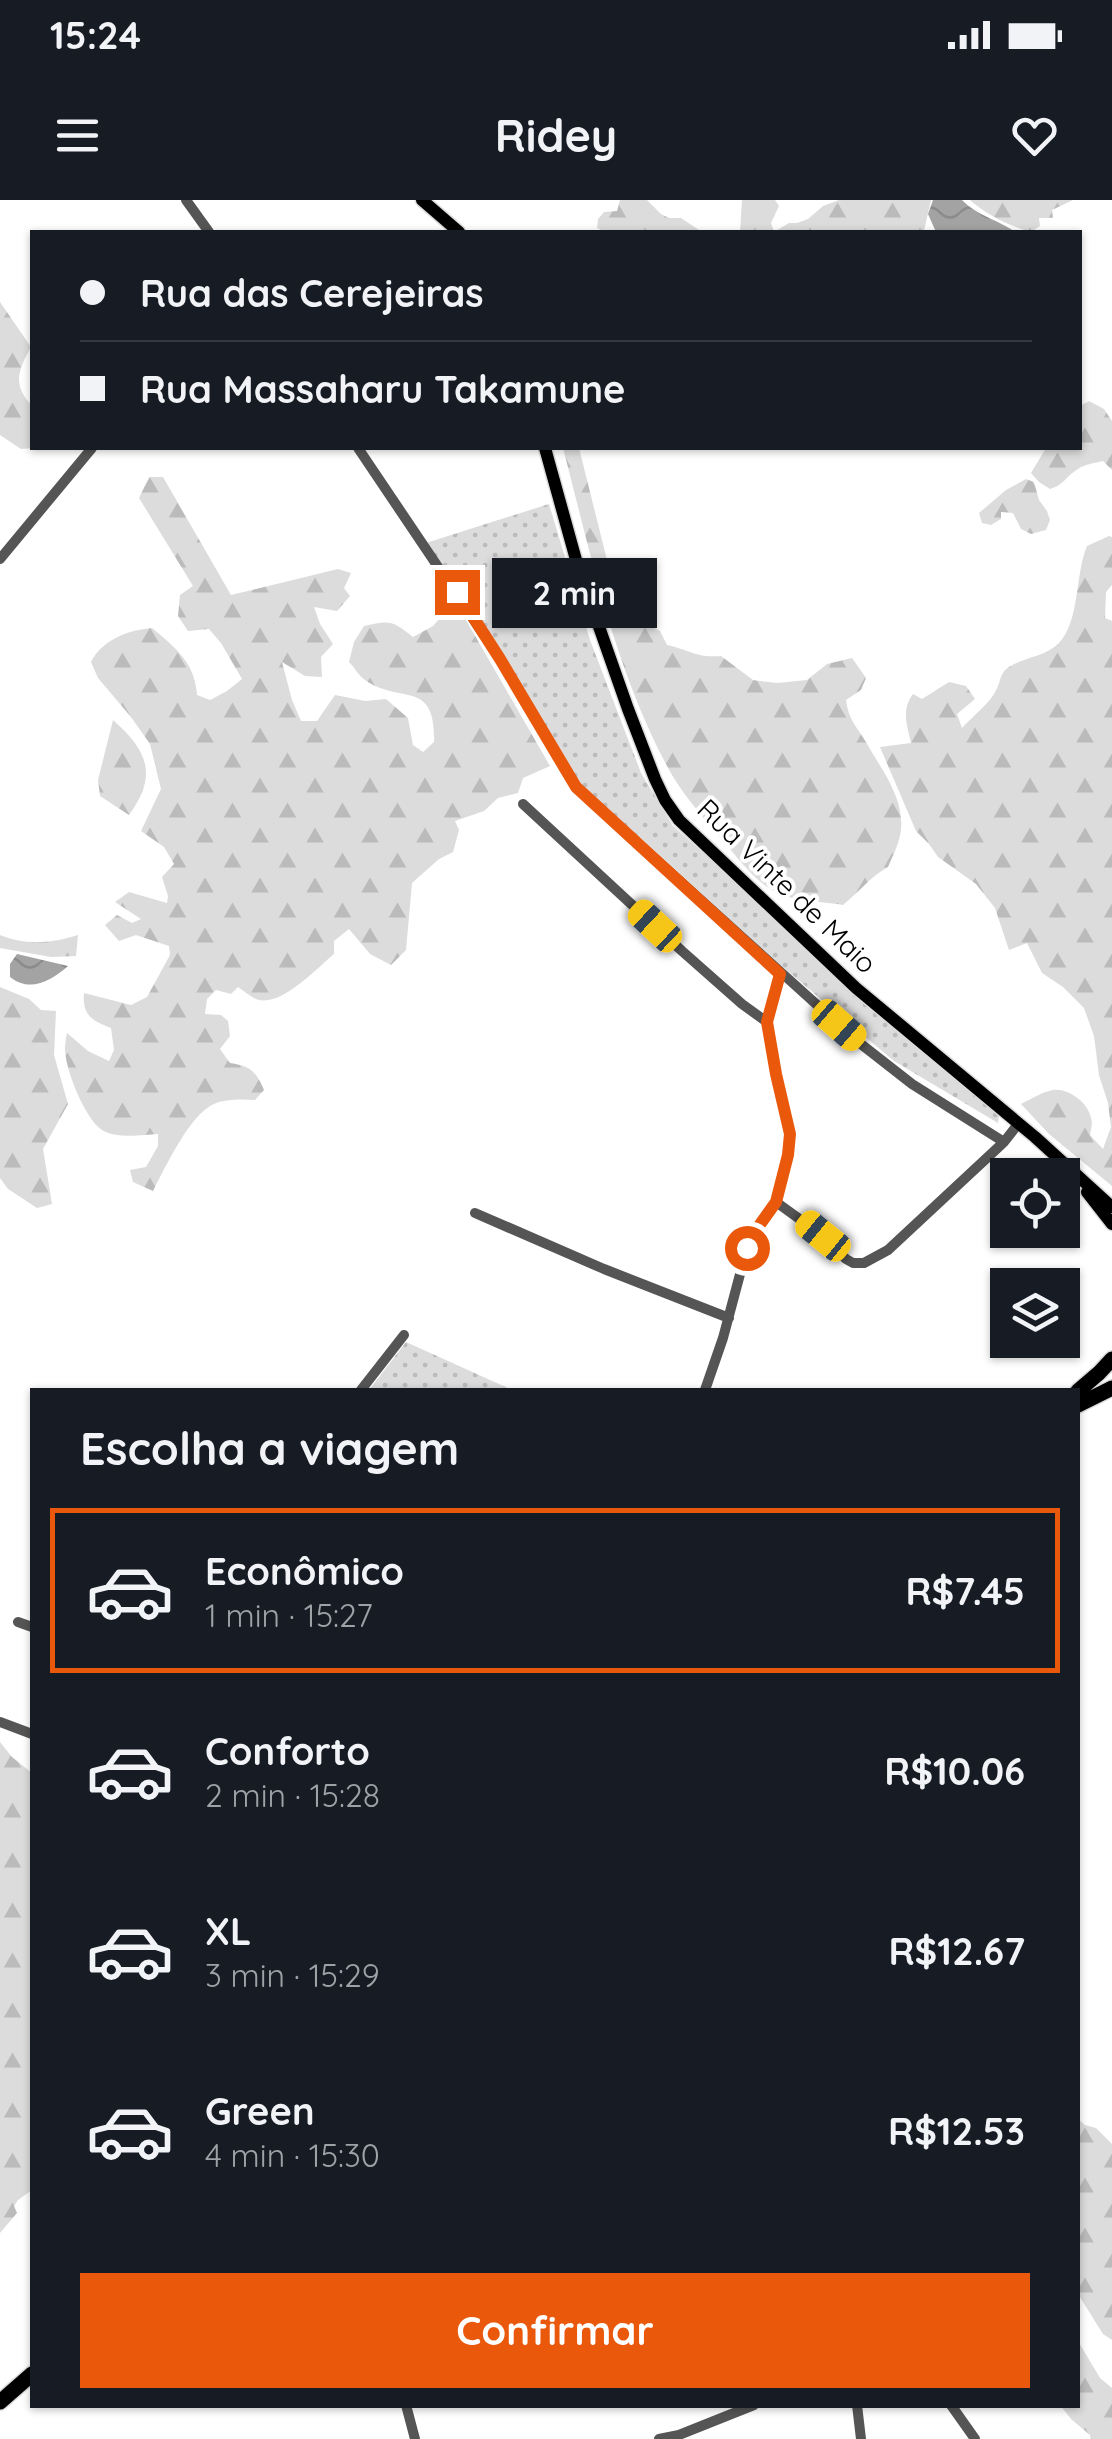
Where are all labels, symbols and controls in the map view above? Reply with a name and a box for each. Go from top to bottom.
text: 15:24 [50,11,141,59]
text: Ridey [495,107,617,163]
icon: menu [50,108,105,163]
icon: heart [1007,108,1062,163]
text: Rua das Cerejeiras [140,269,484,317]
text: Rua Massaharu Takamune [140,365,626,413]
callout: 2 min [492,557,657,627]
route end [435,570,480,615]
text: 2 min [533,573,616,613]
street label: Rua Vinte de Maio [690,791,884,980]
car [623,895,687,957]
car [807,994,871,1056]
map controls [990,1158,1080,1358]
button: locate [990,1158,1080,1248]
car [790,1205,856,1267]
route start [725,1226,770,1271]
button: layers [990,1268,1080,1358]
text: Escolha a viagem [80,1420,459,1476]
icon: car [85,1546,175,1636]
text: Econômico [205,1547,404,1595]
text: R$7.45 [905,1567,1025,1615]
text: 1 min · 15:27 [205,1595,373,1635]
icon: car [85,1726,175,1816]
text: Conforto [205,1727,370,1775]
text: R$10.06 [884,1747,1025,1795]
text: 2 min · 15:28 [205,1775,380,1815]
icon: car [85,1906,175,1996]
text: XL [205,1907,251,1955]
text: R$12.67 [888,1927,1025,1975]
text: 3 min · 15:29 [205,1955,380,1995]
icon: car [85,2086,175,2176]
text: Green [205,2087,315,2135]
text: R$12.53 [888,2107,1025,2155]
text: 4 min · 15:30 [205,2135,380,2175]
button: Confirmar [80,2273,1030,2388]

